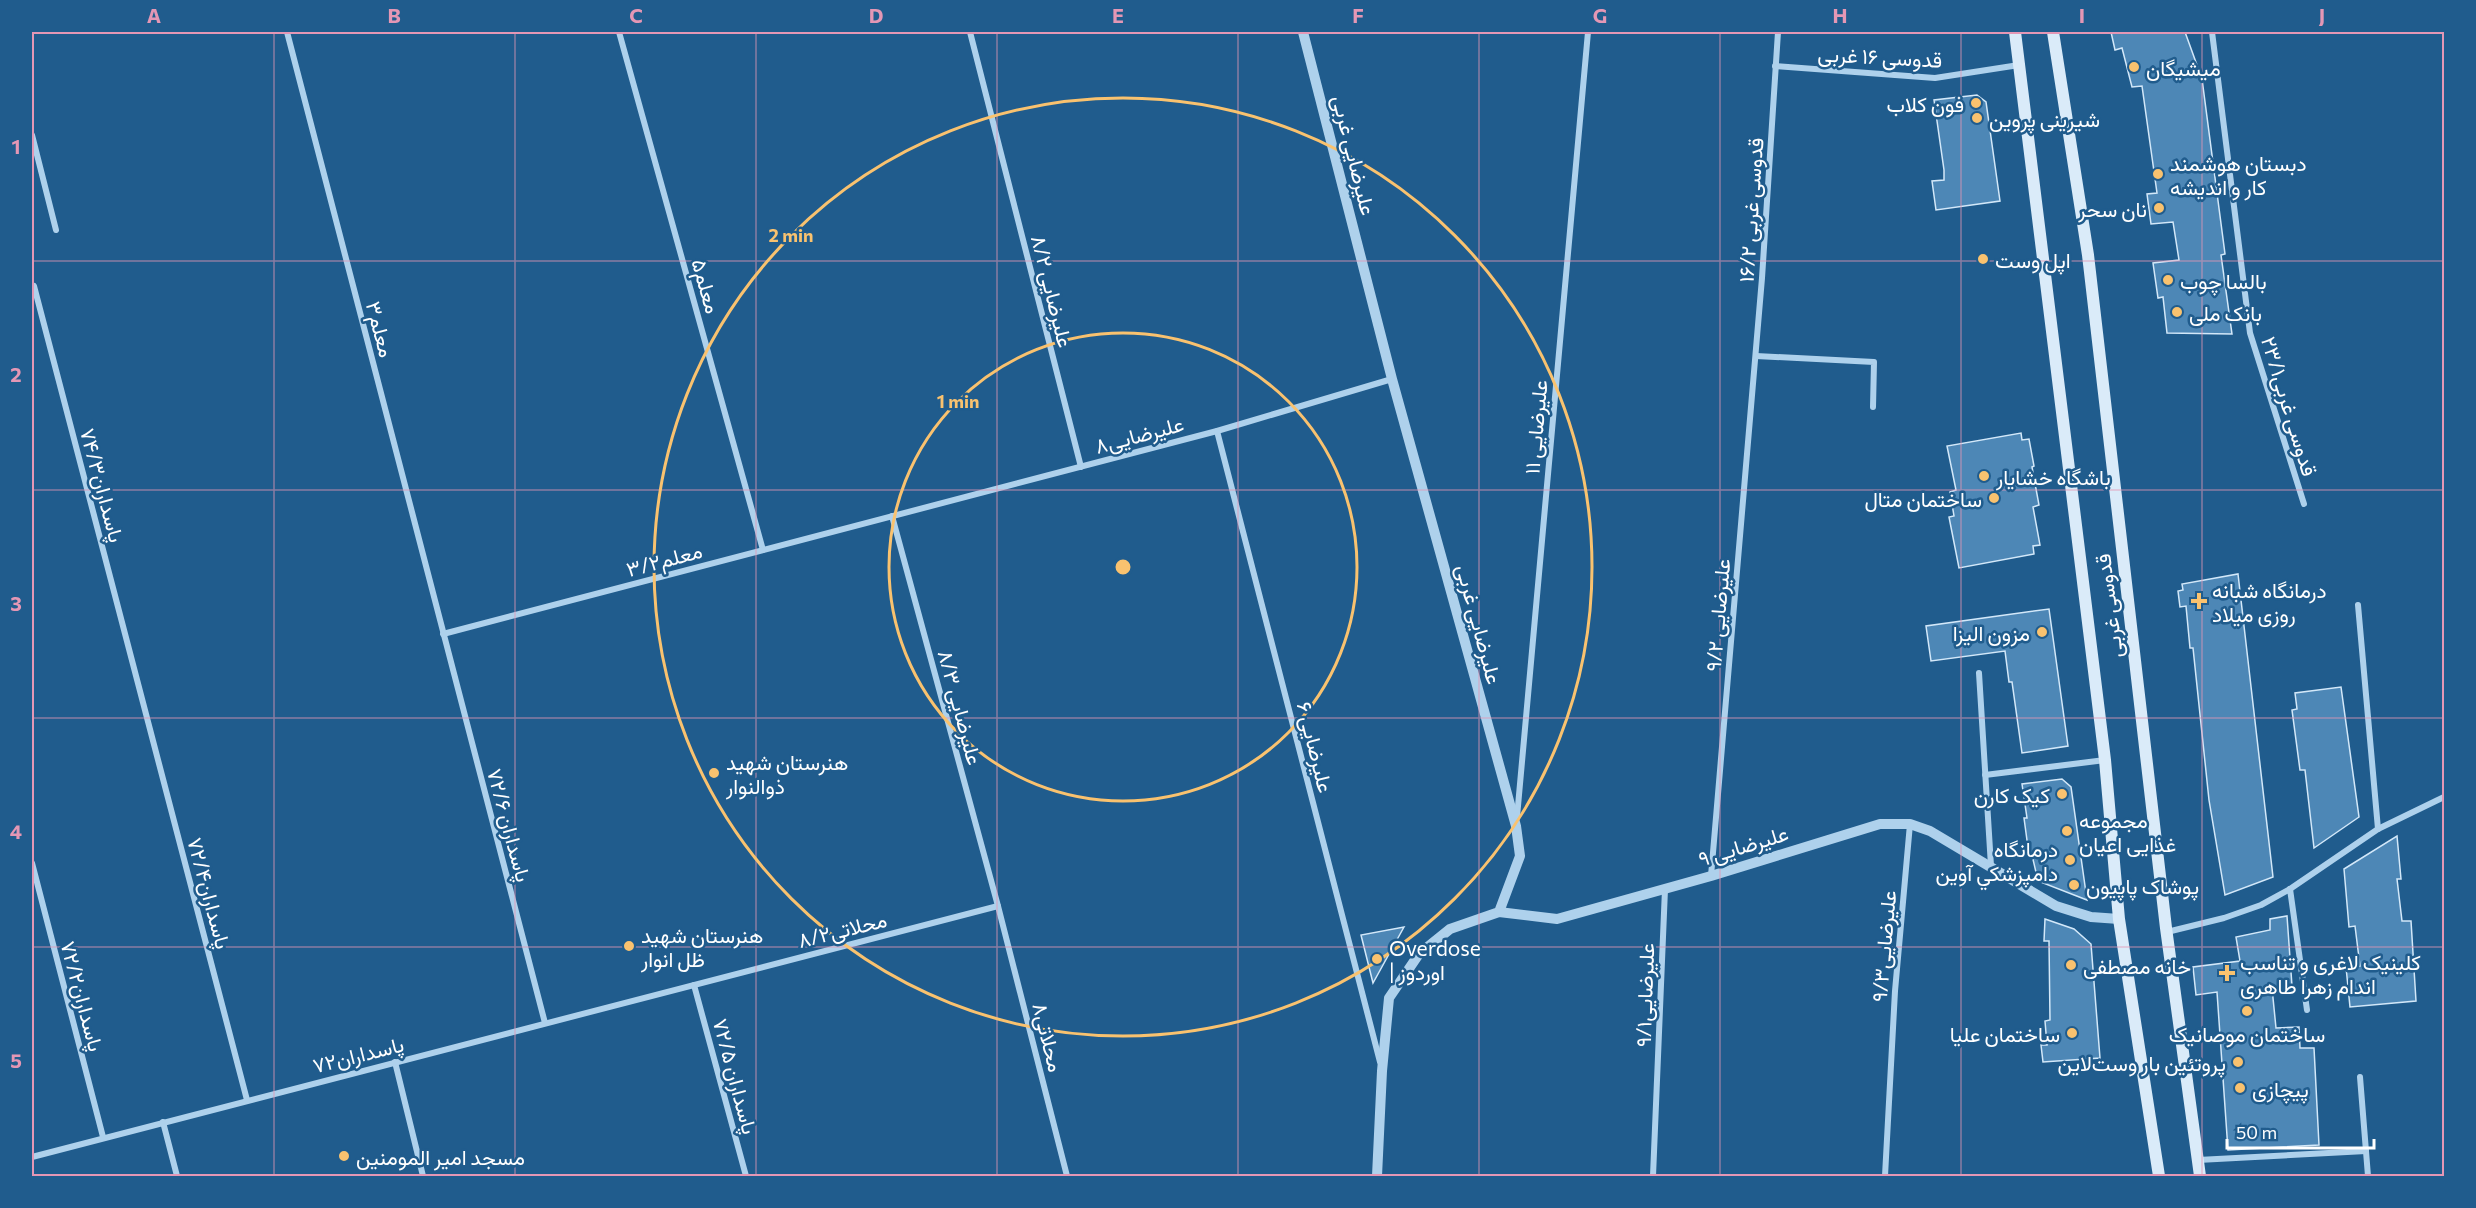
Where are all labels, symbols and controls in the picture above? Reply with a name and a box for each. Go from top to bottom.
text: A [147,3,161,27]
text: B [387,3,401,27]
text: C [629,3,643,27]
text: D [869,3,883,27]
text: E [1112,3,1124,27]
text: F [1352,3,1364,27]
text: G [1593,3,1607,27]
text: H [1833,3,1848,27]
text: I [2079,3,2085,27]
text: J [2319,3,2325,27]
street label: قدوسی ۱۶ غربی [1817,40,1943,74]
place label: میشیگان [2146,55,2221,81]
marker: میشیگان [2127,60,2141,74]
place label: فون کلاب [1886,91,1964,118]
street label: علیرضایی غربی [1326,92,1382,218]
marker: فون کلاب [1969,96,1983,110]
place label: شیرینی پروین [1989,106,2100,134]
marker: شیرینی پروین [1970,111,1984,125]
text: 1 [11,134,21,158]
street label: ۱۶/۲ قدوسی غربی [1732,137,1770,283]
place label: دبستان هوشمند کار و اندیشه [2170,150,2307,201]
marker: دبستان هوشمند کار و اندیشه [2151,167,2165,181]
place label: نان سحر [2077,196,2147,223]
marker: نان سحر [2152,201,2166,215]
text: 2 min [769,224,813,246]
street label: علیرضایی ۸/۲ [1025,232,1079,350]
place label: اپل وست [1995,247,2071,275]
marker: اپل وست [1976,252,1990,266]
street label: معلم۵ [684,256,727,317]
place label: بالسا چوب [2180,268,2267,296]
marker: بالسا چوب [2161,273,2175,287]
street label: معلم۳ [359,298,400,361]
place label: بانک ملی [2189,300,2262,326]
marker: بانک ملی [2170,305,2184,319]
street label: قدوسی غربی۲۳/۱ [2255,333,2323,480]
text: 2 [10,362,22,386]
street label: ۱۱ علیرضایی [1518,379,1554,475]
text: 1 min [937,390,979,412]
street label: علیرضایی۸ [1092,410,1187,460]
street label: پاسداران۷۴/۳ [73,425,130,546]
place label: باشگاه خشایار [1995,464,2111,491]
marker: باشگاه خشایار [1977,469,1991,483]
place label: ساختمان متال [1864,486,1982,512]
marker: ساختمان متال [1987,491,2001,505]
street label: معلم۳/۲ [623,537,705,584]
street label: قدوسی غربی [2089,552,2129,659]
centre of rings [1113,557,1133,577]
street label: ۹/۲ علیرضایی [1700,558,1736,673]
street label: علیرضایی غربی [1450,561,1508,687]
place label: درمانگاه شبانه روزی میلاد [2212,577,2327,628]
text: 3 [10,591,22,615]
marker: درمانگاه شبانه روزی میلاد [2190,592,2208,610]
place label: مزون الیزا [1953,620,2030,647]
marker: مزون الیزا [2035,625,2049,639]
street label: ۸/۳ علیرضایی [932,647,988,768]
street label: ۶ علیرضایی [1291,699,1339,796]
place label: هنرستان شهید ذوالنوار [725,749,848,800]
street label: ۷۲/۶ پاسداران [480,766,537,885]
marker: هنرستان شهید ذوالنوار [707,766,721,780]
place label: کیک کارن [1974,782,2050,809]
marker: کیک کارن [2055,787,2069,801]
place label: مجموعه غذایی اعیان [2079,807,2176,857]
text: 4 [10,819,22,843]
street label: ۹ علیرضایی [1695,819,1792,872]
marker: مجموعه غذایی اعیان [2060,824,2074,838]
street label: پاسداران۷۲/۴ [180,835,237,952]
place label: درمانگاه دامپزشكي آوين [1936,836,2058,891]
marker: درمانگاه دامپزشكي آوين [2063,853,2077,867]
place label: پوشاک پاپیون [2086,873,2199,901]
marker: پوشاک پاپیون [2067,878,2081,892]
street label: علیرضایی۹/۳ [1866,889,1902,1003]
street label: محلاتی۸/۲ [795,906,889,953]
place label: هنرستان شهید ظل انوار [640,922,763,973]
place label: Overdose | اوردوز [1389,935,1481,986]
street label: پاسداران۷۲/۲ [53,938,110,1055]
marker: هنرستان شهید ظل انوار [622,939,636,953]
street label: علیرضایی۹/۱ [1630,943,1660,1048]
place label: کلینیک لاغری و تناسب اندام زهرا طاهری [2240,949,2421,1001]
marker: Overdose | اوردوز [1370,952,1384,966]
place label: خانه مصطفی [2083,953,2191,979]
marker: خانه مصطفی [2064,958,2078,972]
marker: کلینیک لاغری و تناسب اندام زهرا طاهری [2218,964,2236,982]
street label: محلاتی۸ [1027,1000,1070,1075]
marker: ساختمان موصانیک [2240,1004,2254,1018]
street label: ۷۲/۵ پاسداران [706,1015,763,1137]
place label: ساختمان علیا [1950,1021,2060,1047]
place label: ساختمان موصانیک [2169,1021,2325,1048]
marker: ساختمان علیا [2065,1026,2079,1040]
street label: پاسداران۷۲ [310,1031,407,1080]
text: 5 [10,1048,22,1072]
place label: پروتئین بار وست‌لاین [2057,1050,2226,1078]
marker: پروتئین بار وست‌لاین [2231,1055,2245,1069]
place label: پیچازی [2252,1076,2309,1104]
marker: پیچازی [2233,1081,2247,1095]
scale bar [2227,1112,2374,1150]
text: 50 m [2236,1121,2277,1143]
place label: مسجد امیر المومنین [356,1144,525,1171]
marker: مسجد امیر المومنین [337,1149,351,1163]

